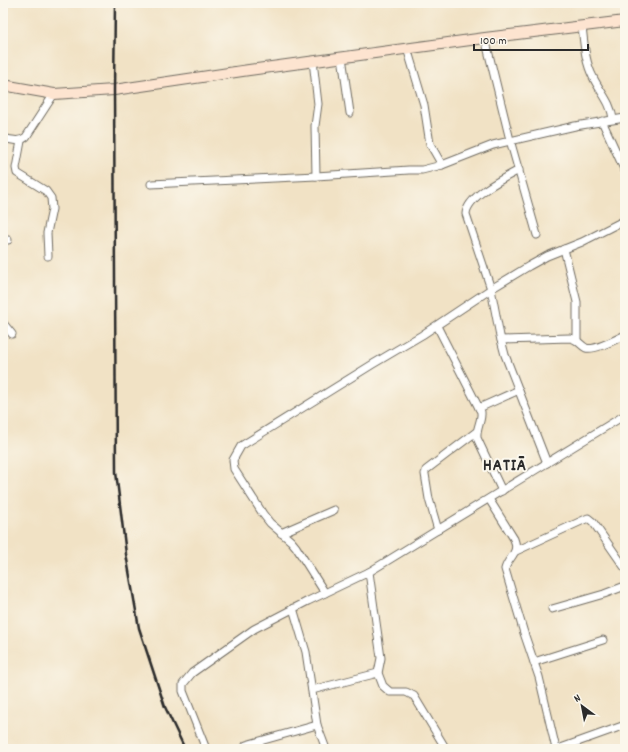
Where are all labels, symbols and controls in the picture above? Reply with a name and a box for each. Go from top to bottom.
scale bar [474,26,588,52]
text: 100 m [480,33,507,50]
district label: HATIĀ [483,455,527,479]
north arrow [562,686,602,726]
text: N [571,691,585,707]

